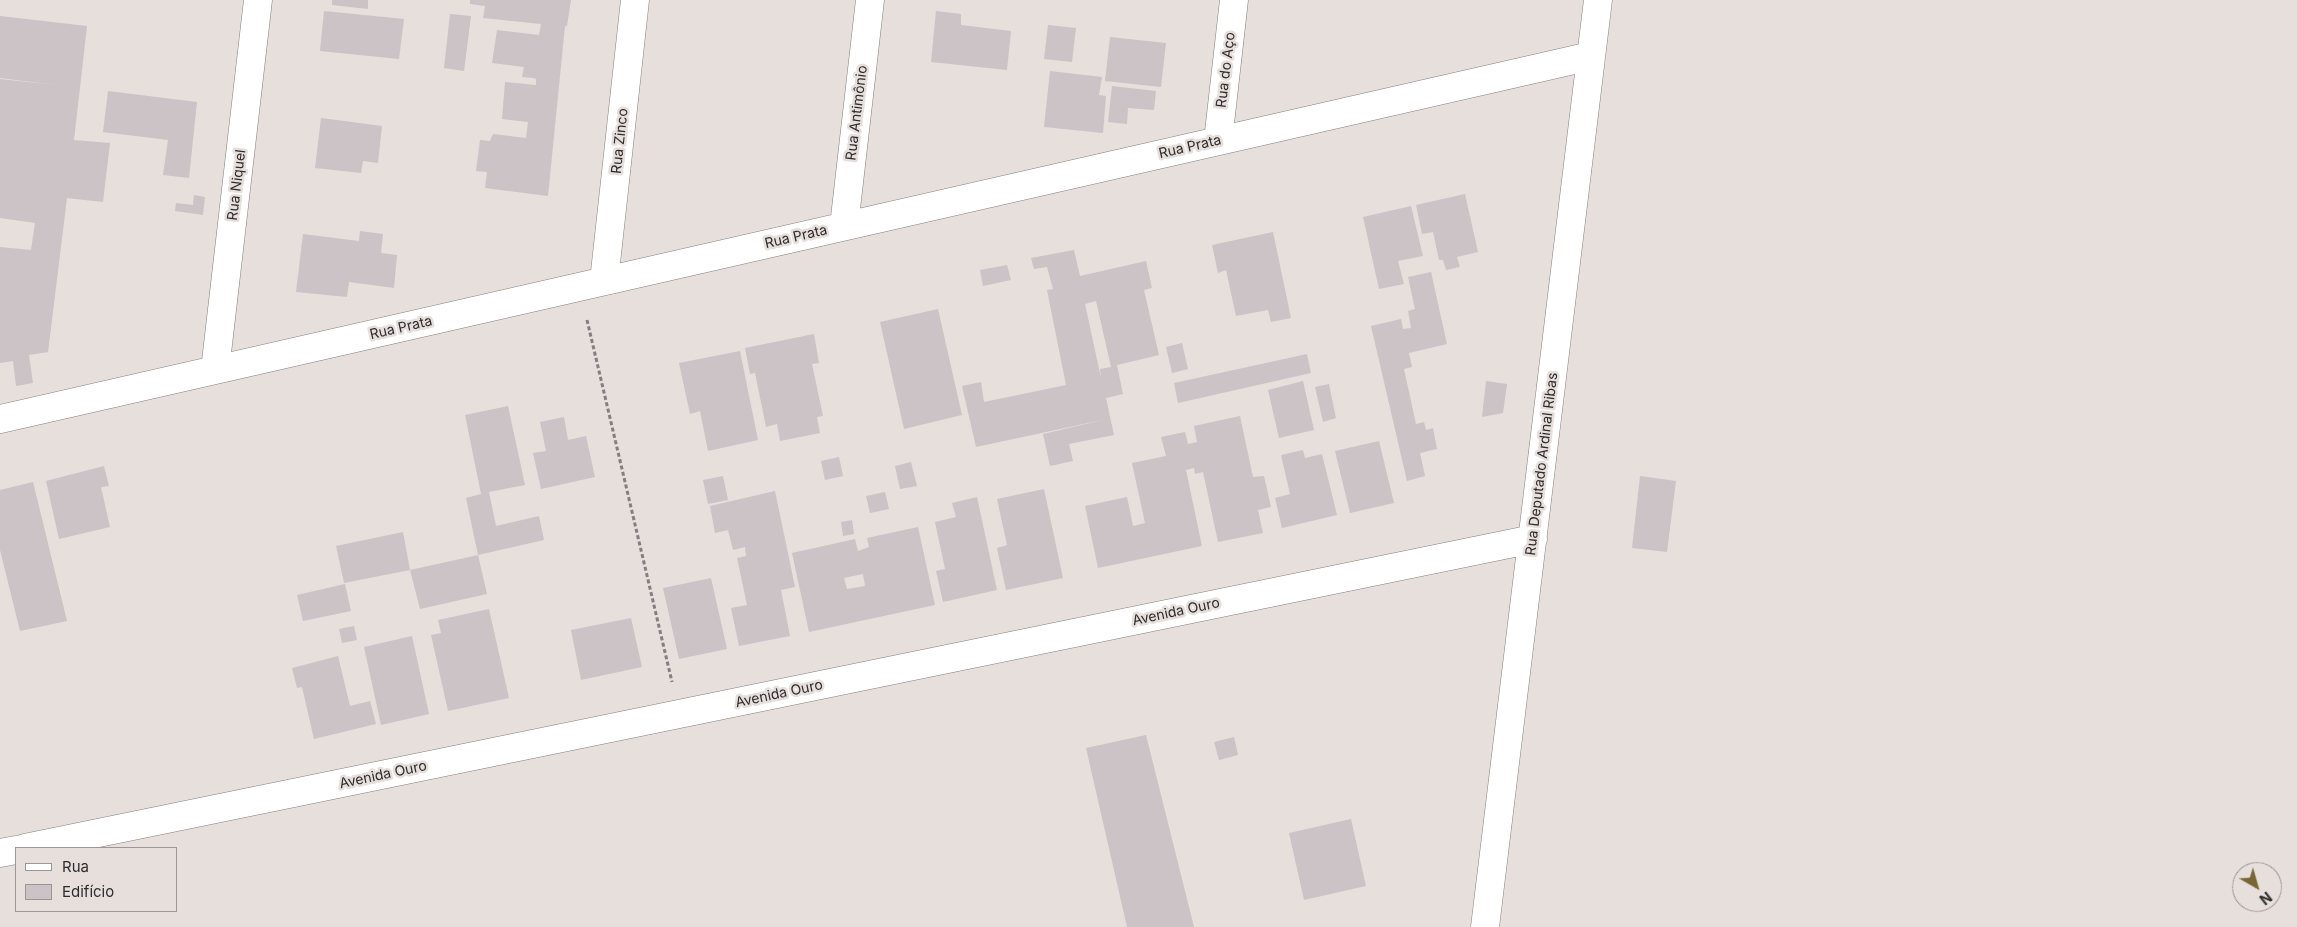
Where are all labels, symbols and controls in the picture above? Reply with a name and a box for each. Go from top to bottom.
street label: Rua do Aço [1213,31,1239,109]
street label: Rua Antimônio [843,64,871,162]
street label: Rua Zinco [608,107,632,175]
street label: Rua Prata [1157,132,1223,162]
street label: Rua Niquel [224,149,250,221]
street label: Rua Prata [763,222,829,252]
street label: Rua Prata [368,313,434,343]
street label: Rua Deputado Ardinal Ribas [1522,372,1562,556]
street label: Avenida Ouro [1131,595,1221,629]
street label: Avenida Ouro [734,677,824,711]
street label: Avenida Ouro [338,758,428,792]
legend [15,847,178,912]
text: Rua [62,857,89,876]
north arrow [2232,862,2282,912]
text: Edifício [62,882,114,901]
text: N [2256,888,2275,908]

